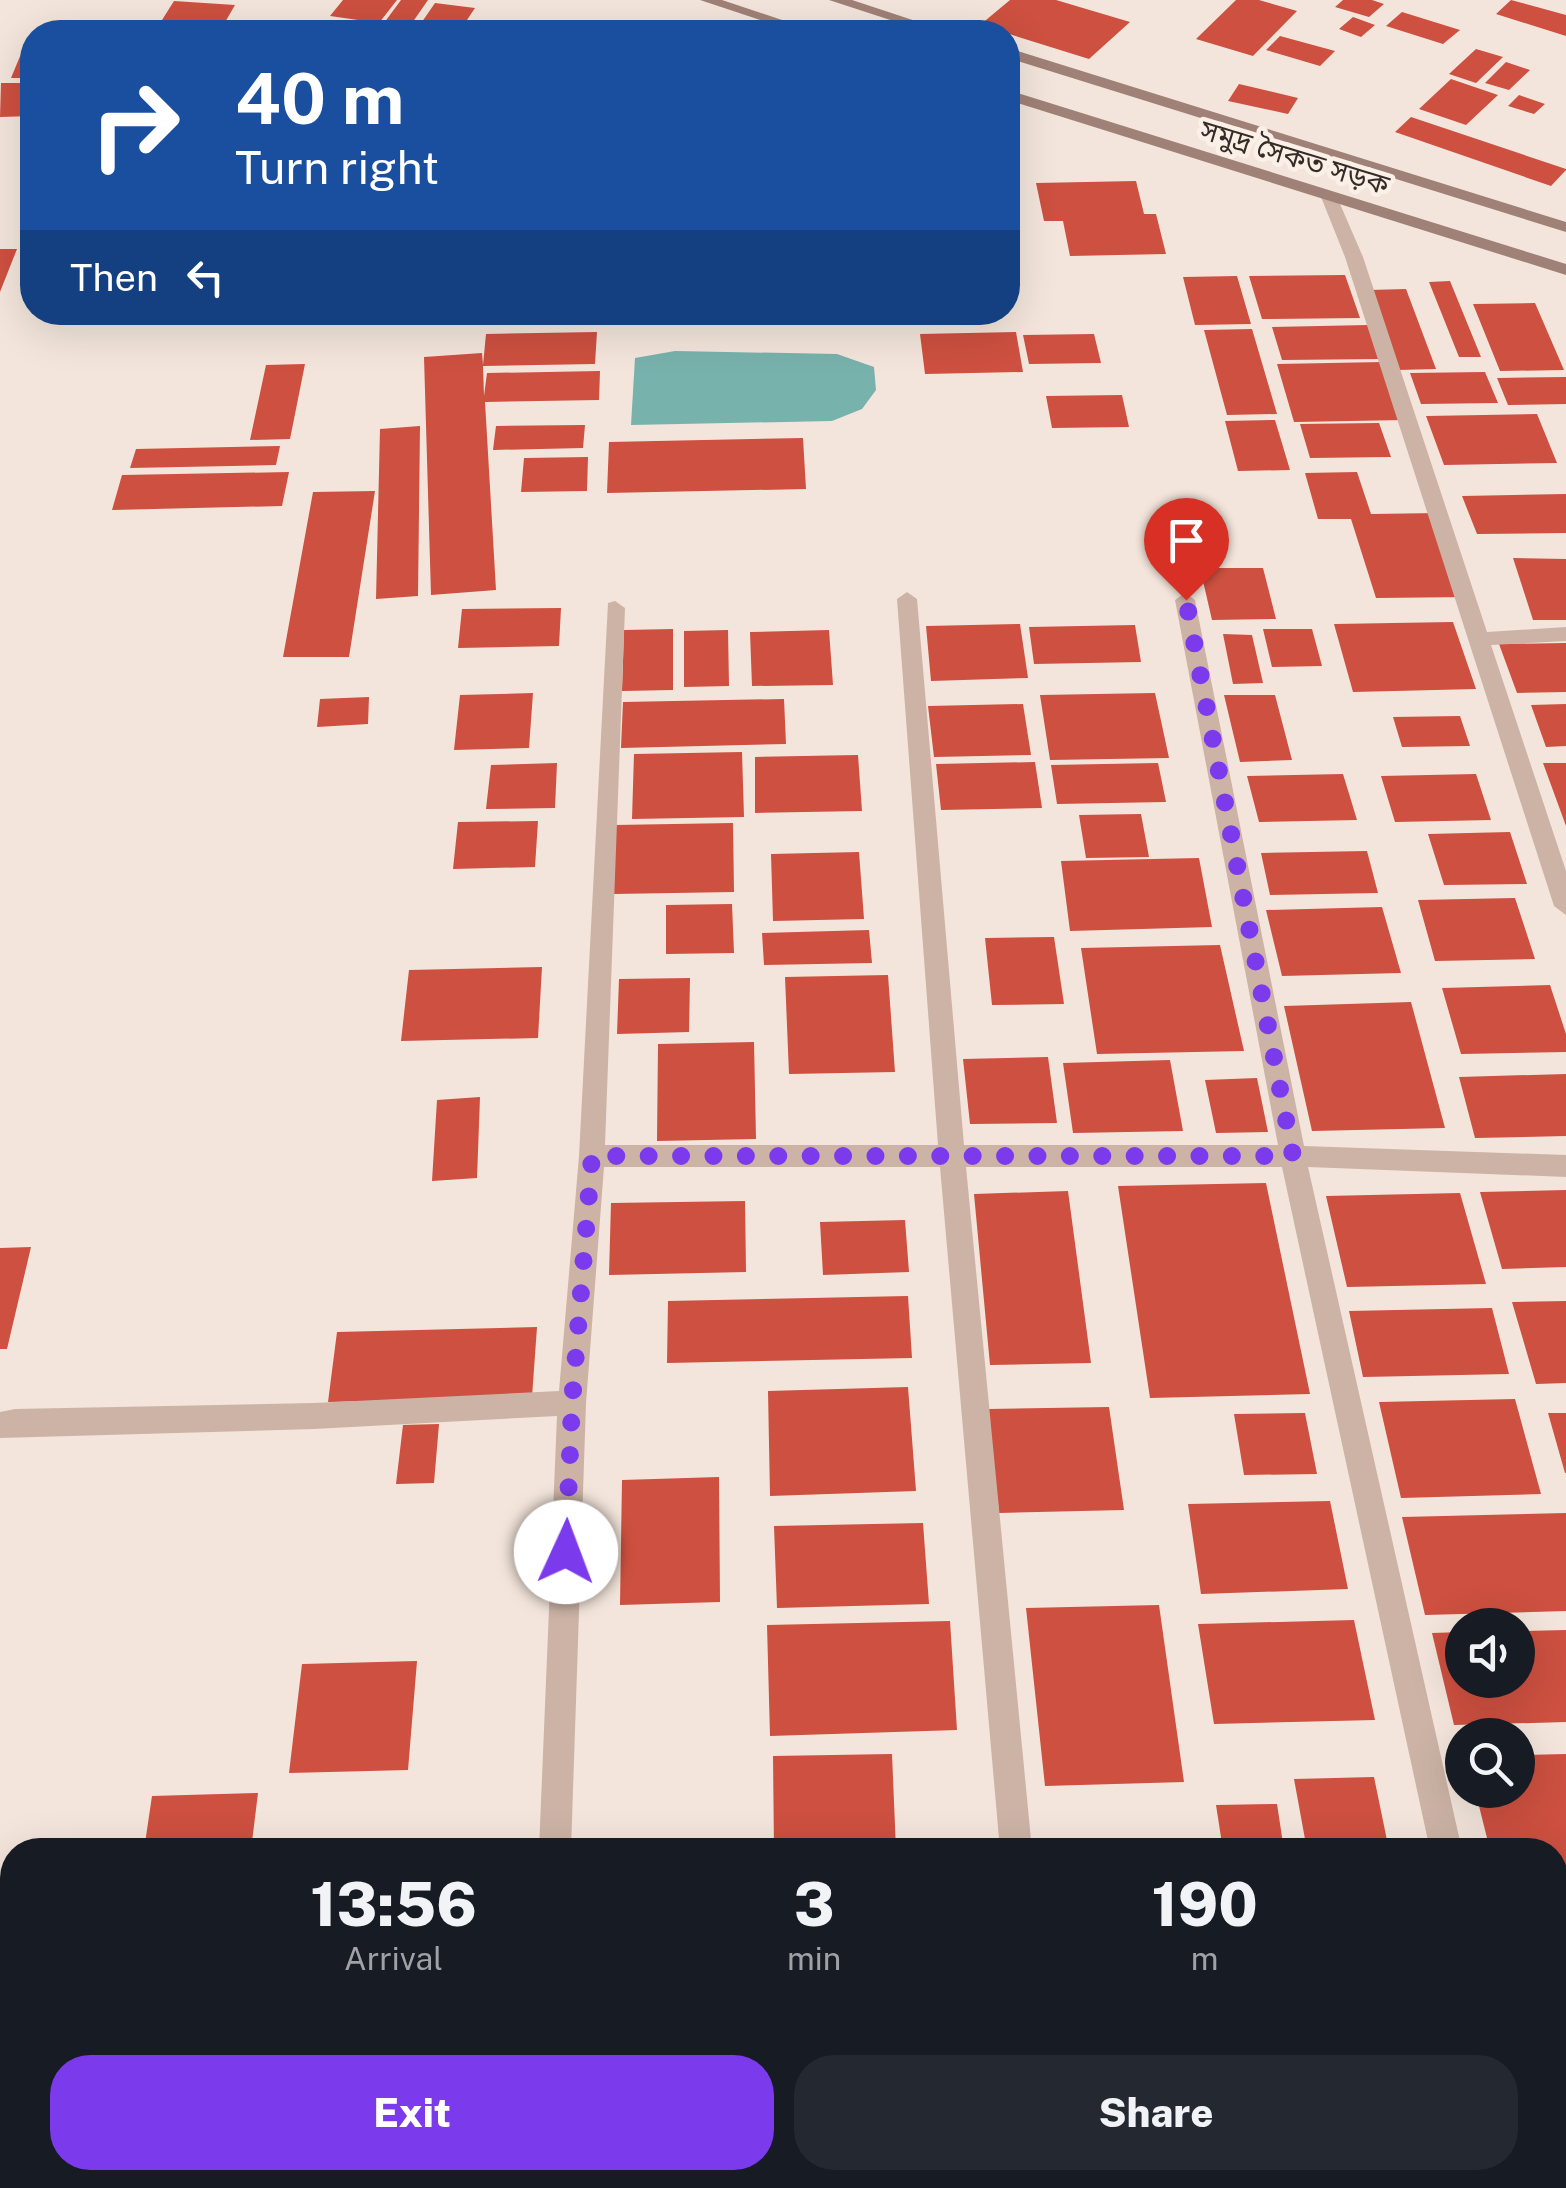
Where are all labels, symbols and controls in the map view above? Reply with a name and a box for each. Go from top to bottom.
text: 40 m [235,57,405,140]
icon: right [70,60,200,190]
street label: সমুদ্র সৈকত সড়ক [1196,112,1394,202]
text: Turn right [235,141,439,194]
icon: left [178,250,233,305]
text: Then [70,255,158,300]
pin [1144,498,1229,601]
icon: arrive [1159,513,1214,568]
position arrow [514,1500,618,1604]
map controls [1445,1608,1535,1808]
button: sound [1445,1608,1535,1698]
button: search [1445,1718,1535,1808]
text: 13:56 [310,1869,477,1940]
text: 3 [794,1869,835,1940]
text: 190 [1152,1869,1258,1940]
text: Arrival [344,1940,443,1977]
text: min [787,1940,841,1977]
text: m [1191,1940,1218,1977]
button: Exit [50,2055,774,2170]
button: Share [794,2055,1518,2170]

